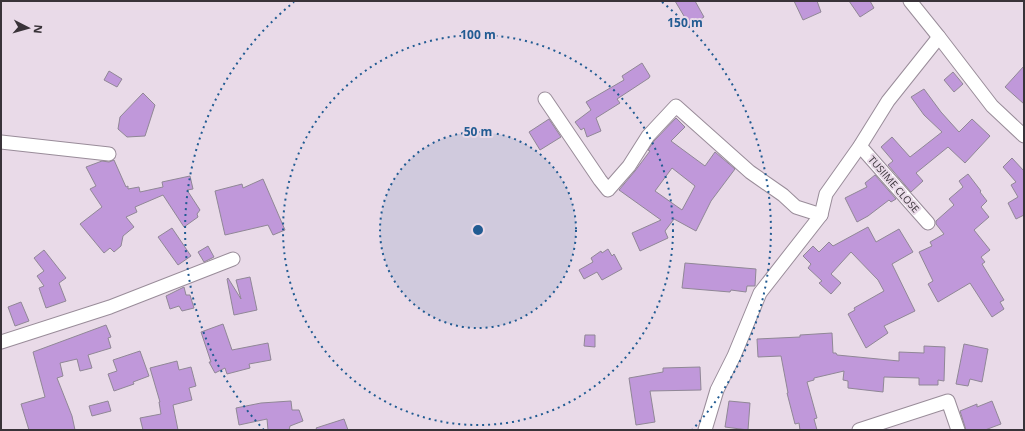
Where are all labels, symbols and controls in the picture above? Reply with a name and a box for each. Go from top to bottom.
north arrow [8,8,48,48]
text: 150 m [667,14,703,31]
text: N [31,24,46,34]
text: 100 m [460,26,496,43]
text: 50 m [464,123,492,140]
street label: TUSIIME CLOSE [865,152,923,216]
centre of rings [471,223,485,237]

